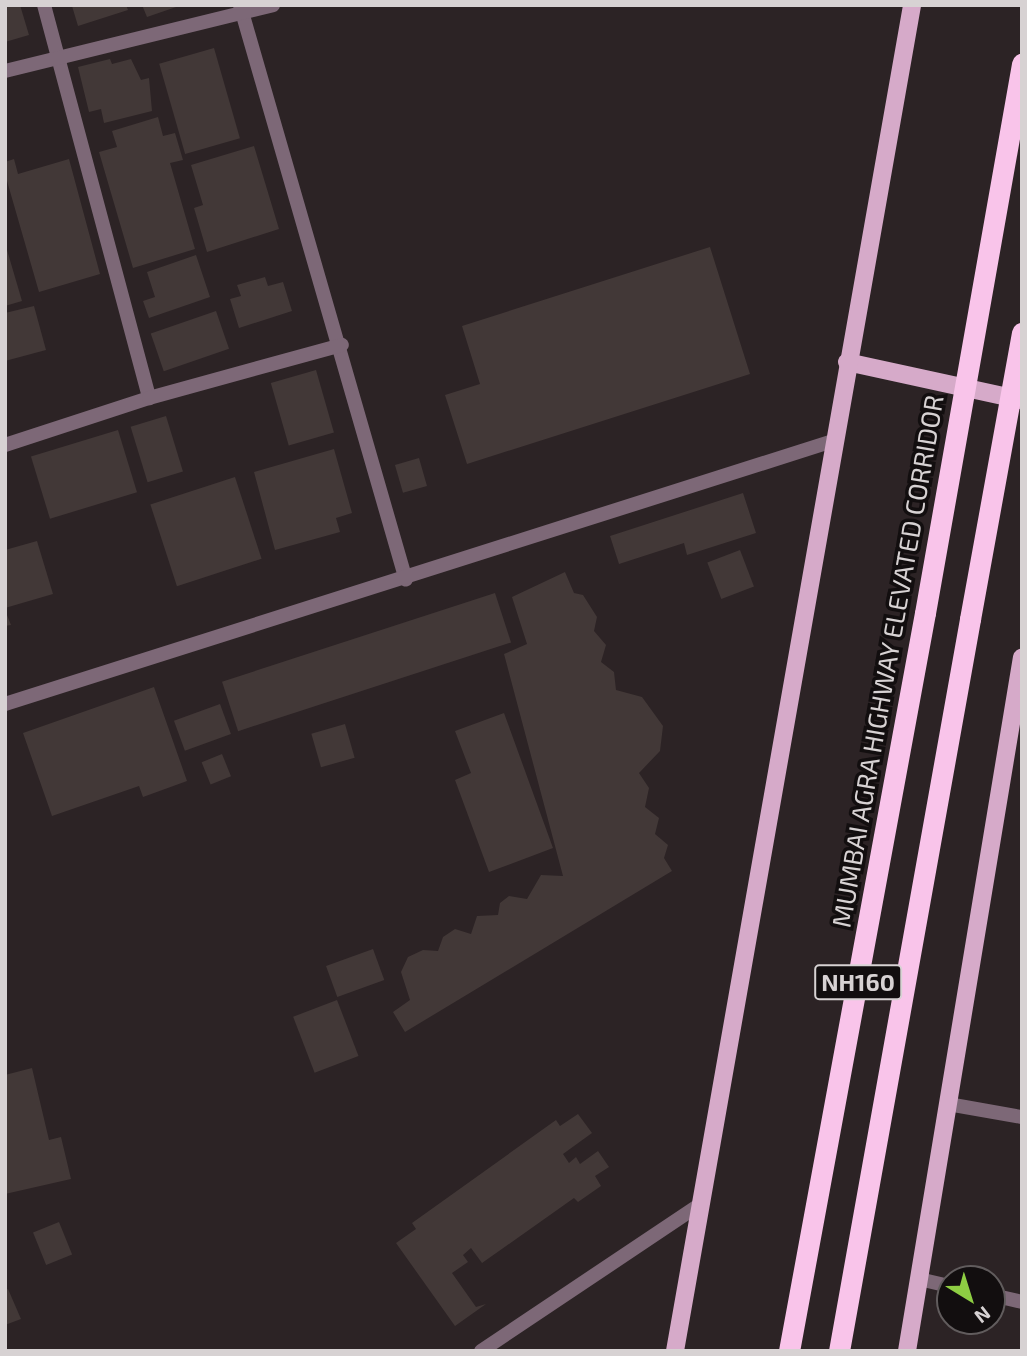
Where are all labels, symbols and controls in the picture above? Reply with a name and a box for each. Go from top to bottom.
street label: MUMBAI AGRA HIGHWAY ELEVATED CORRIDOR [825,391,949,931]
road number: NH160 [812,962,903,1002]
north arrow [936,1265,1006,1335]
text: N [971,1302,995,1329]

